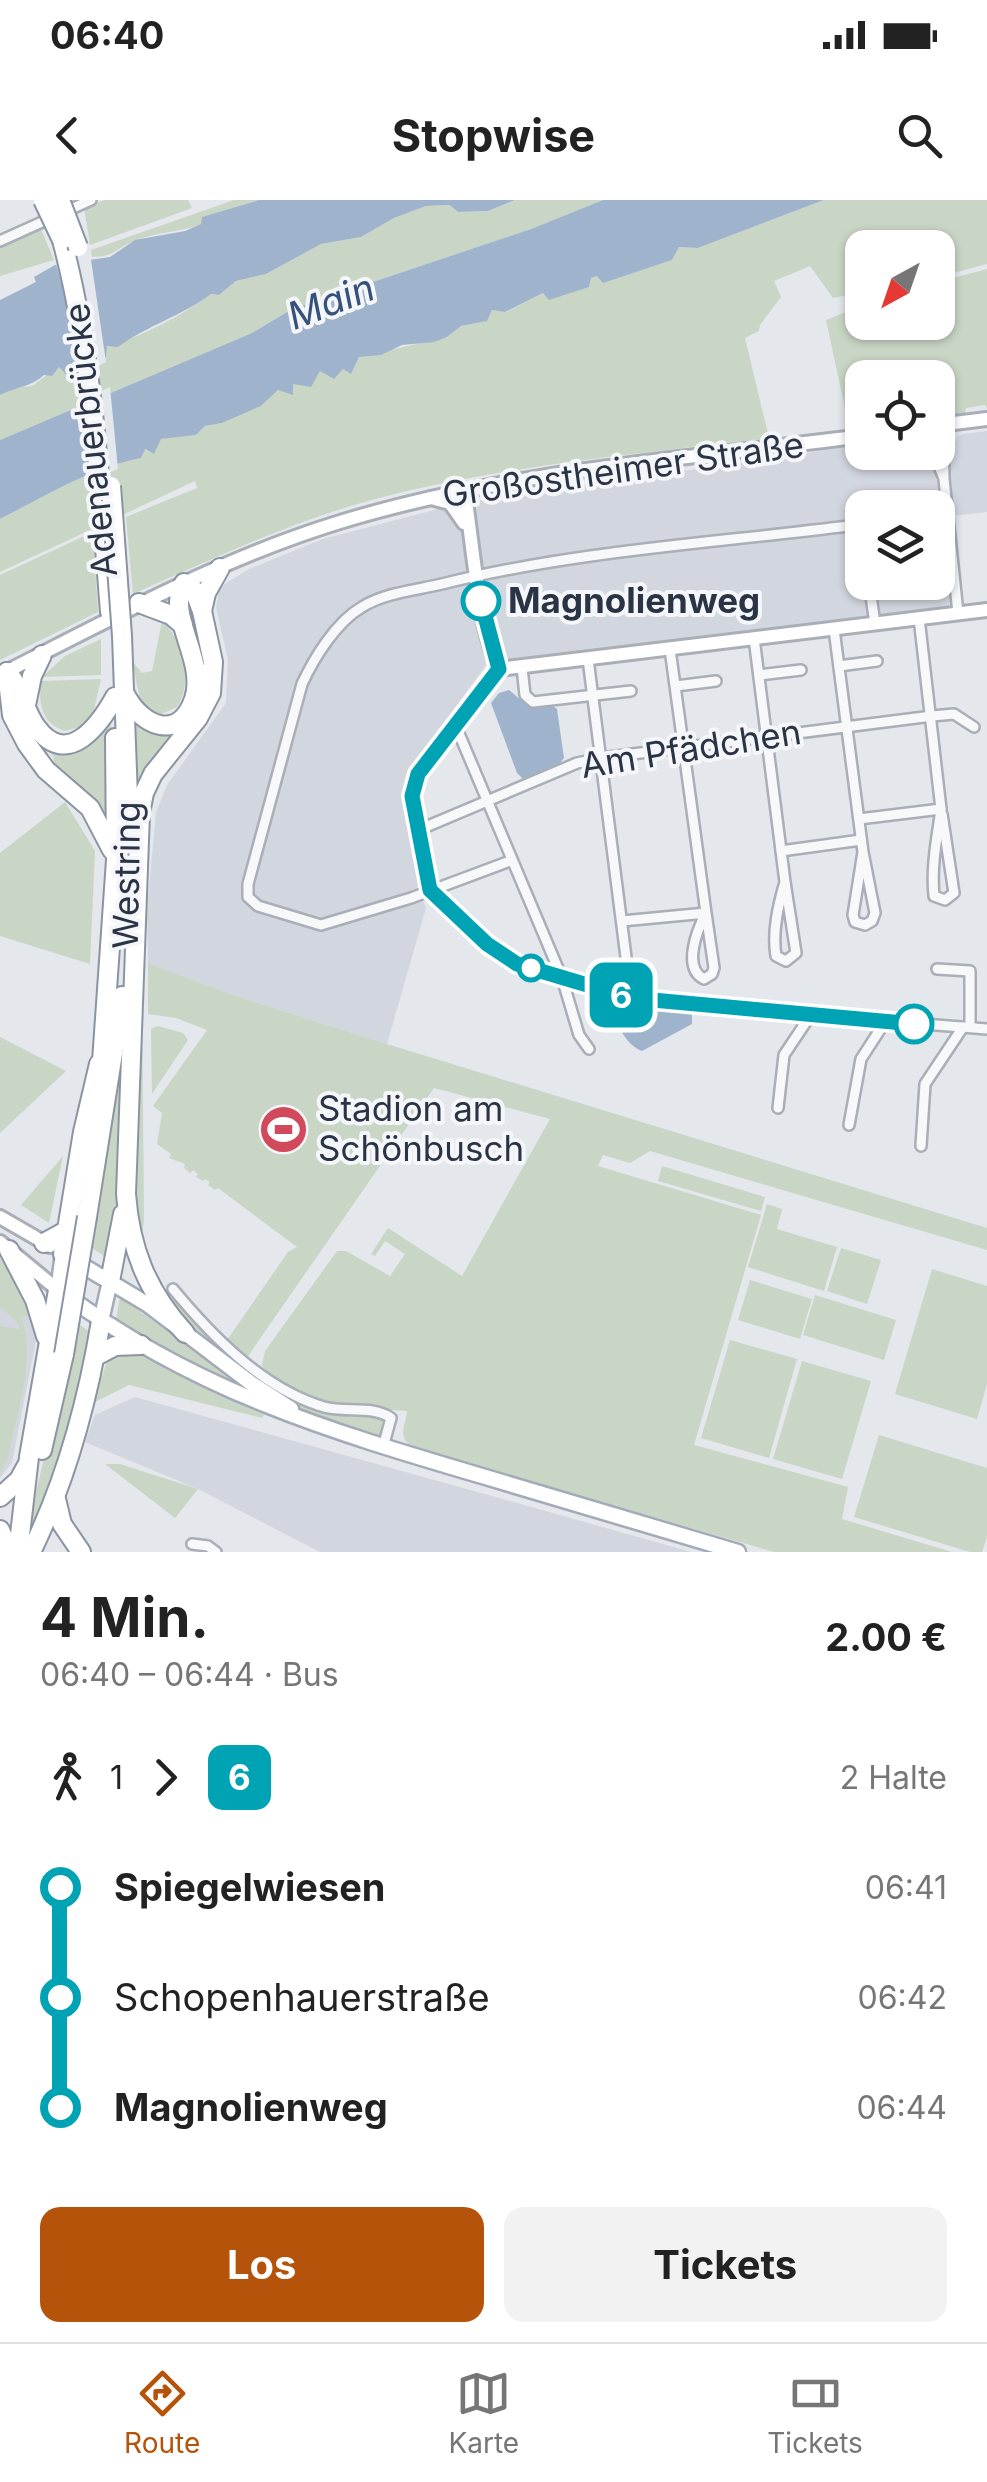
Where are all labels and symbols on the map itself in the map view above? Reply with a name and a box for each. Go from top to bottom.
north arrow [845,230,955,340]
water label: Main [281,264,381,339]
street label: Adenauerbrücke [55,301,125,579]
street label: Großostheimer Straße [439,423,806,515]
place label: Magnolienweg [508,579,760,621]
marker: Magnolienweg [462,582,500,620]
street label: Am Pfädchen [578,710,804,786]
street label: Westring [104,801,148,949]
unlabelled marker [518,955,544,981]
line badge: 6 [588,962,654,1028]
unlabelled marker [895,1005,933,1043]
place label: Stadion am Schönbusch [318,1087,524,1169]
sports icon: Stadion am Schönbusch [257,1103,309,1155]

